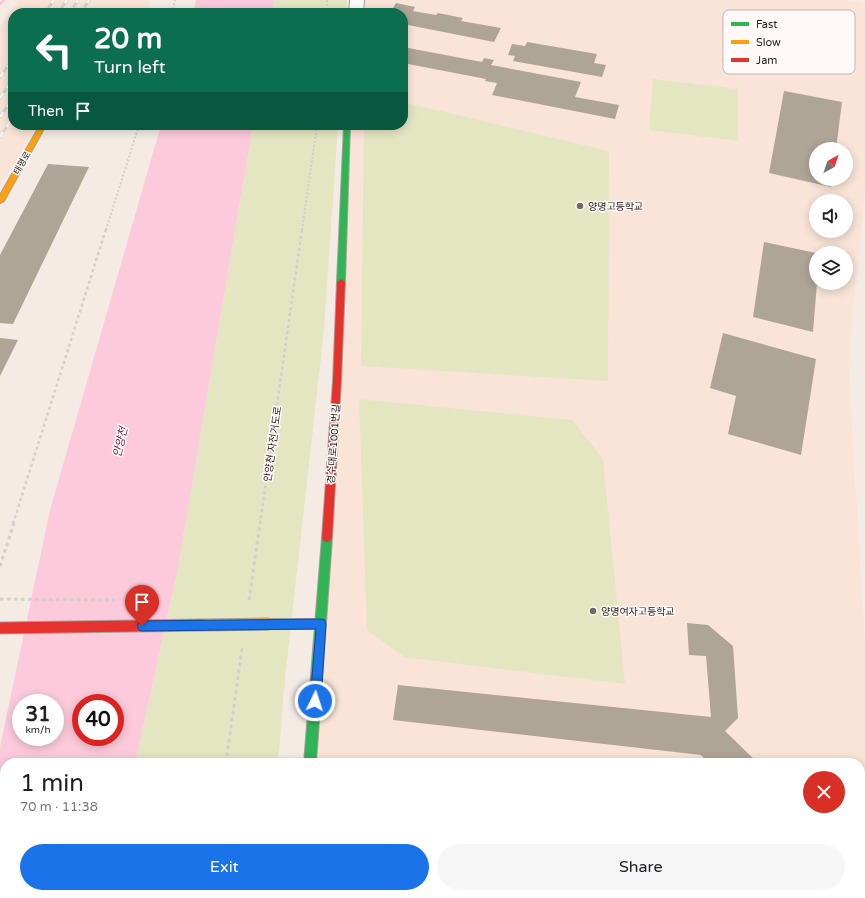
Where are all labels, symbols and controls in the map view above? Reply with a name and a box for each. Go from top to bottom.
legend [723,10,855,74]
text: Fast [756,18,777,31]
text: 20 m [94,22,162,56]
icon: left [28,24,80,76]
text: Slow [756,36,781,49]
text: Jam [756,54,777,67]
text: Turn left [94,56,166,78]
icon: arrive [72,100,94,122]
text: Then [28,102,64,120]
north arrow [809,142,853,186]
map controls [809,142,853,290]
street label: 태평로 [11,150,33,177]
button: sound [809,194,853,238]
marker: 양명고등학교 [575,201,585,211]
place label: 양명고등학교 [588,201,643,213]
button: layers [809,246,853,290]
street label: 경수대로1001번길 [325,404,343,485]
street label: 안양천 자전거도로 [262,406,284,483]
water label: 안양천 [111,424,131,458]
pin [125,585,159,626]
icon: arrive [131,591,153,613]
marker: 양명여자고등학교 [588,606,598,616]
place label: 양명여자고등학교 [601,606,675,618]
position arrow [294,680,336,722]
speed limit sign: 40 [72,694,124,746]
text: 31 [25,703,51,727]
text: km/h [25,724,51,736]
text: 1 min [20,769,84,798]
button: close [803,771,845,813]
text: 70 m · 11:38 [20,799,98,815]
button: Exit [20,844,429,890]
button: Share [437,844,845,890]

